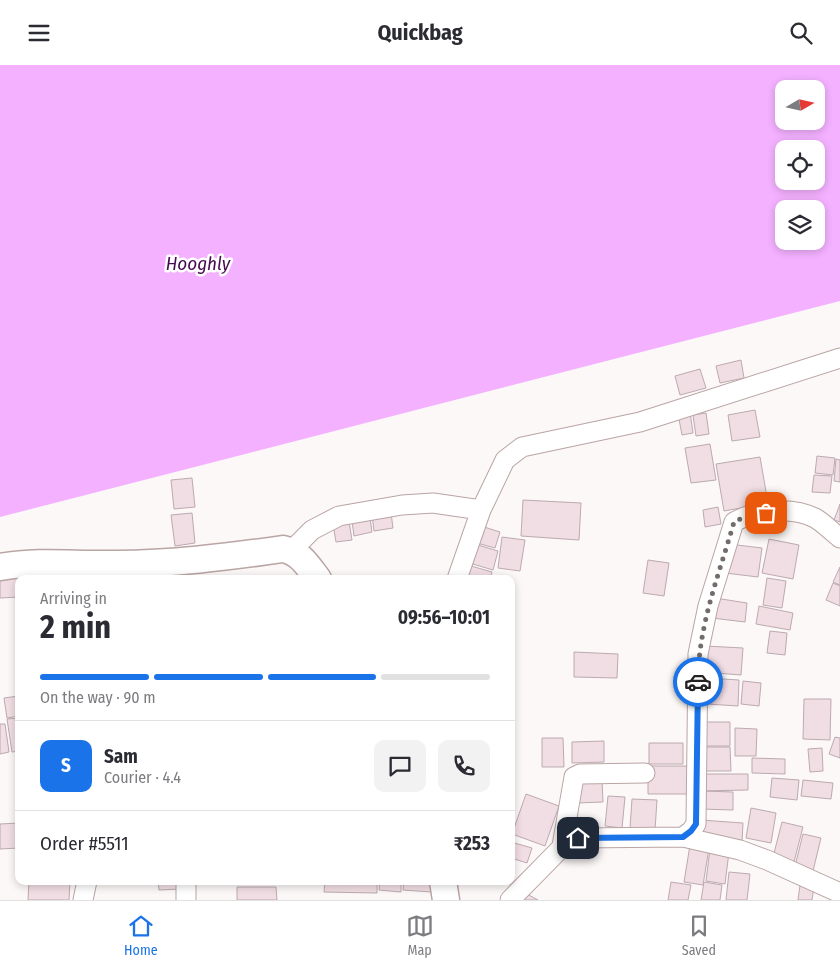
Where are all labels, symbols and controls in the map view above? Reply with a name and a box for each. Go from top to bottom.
icon: menu [25,19,53,47]
text: Quickbag [377,19,463,46]
icon: search [787,19,815,47]
north arrow [775,80,825,130]
map controls [775,80,825,250]
button: locate [775,140,825,190]
button: layers [775,200,825,250]
water label: Hooghly [166,252,231,275]
pin [745,492,787,534]
icon: bag [752,499,780,527]
text: Arriving in [40,589,107,608]
text: 09:56–10:01 [398,606,490,629]
text: 2 min [40,608,111,646]
courier [673,657,723,707]
icon: car [684,668,712,696]
text: On the way · 90 m [40,688,156,707]
button: chat [374,740,426,792]
button: phone [438,740,490,792]
text: Sam [104,745,138,768]
text: S [61,754,71,777]
text: Courier · 4.4 [104,768,181,787]
pin [557,817,599,859]
icon: home [564,824,592,852]
text: Order #5511 [40,832,129,855]
text: ₹253 [454,832,490,855]
tab: Home [124,912,158,959]
tab: Map [406,912,434,959]
tab: Saved [682,912,716,959]

